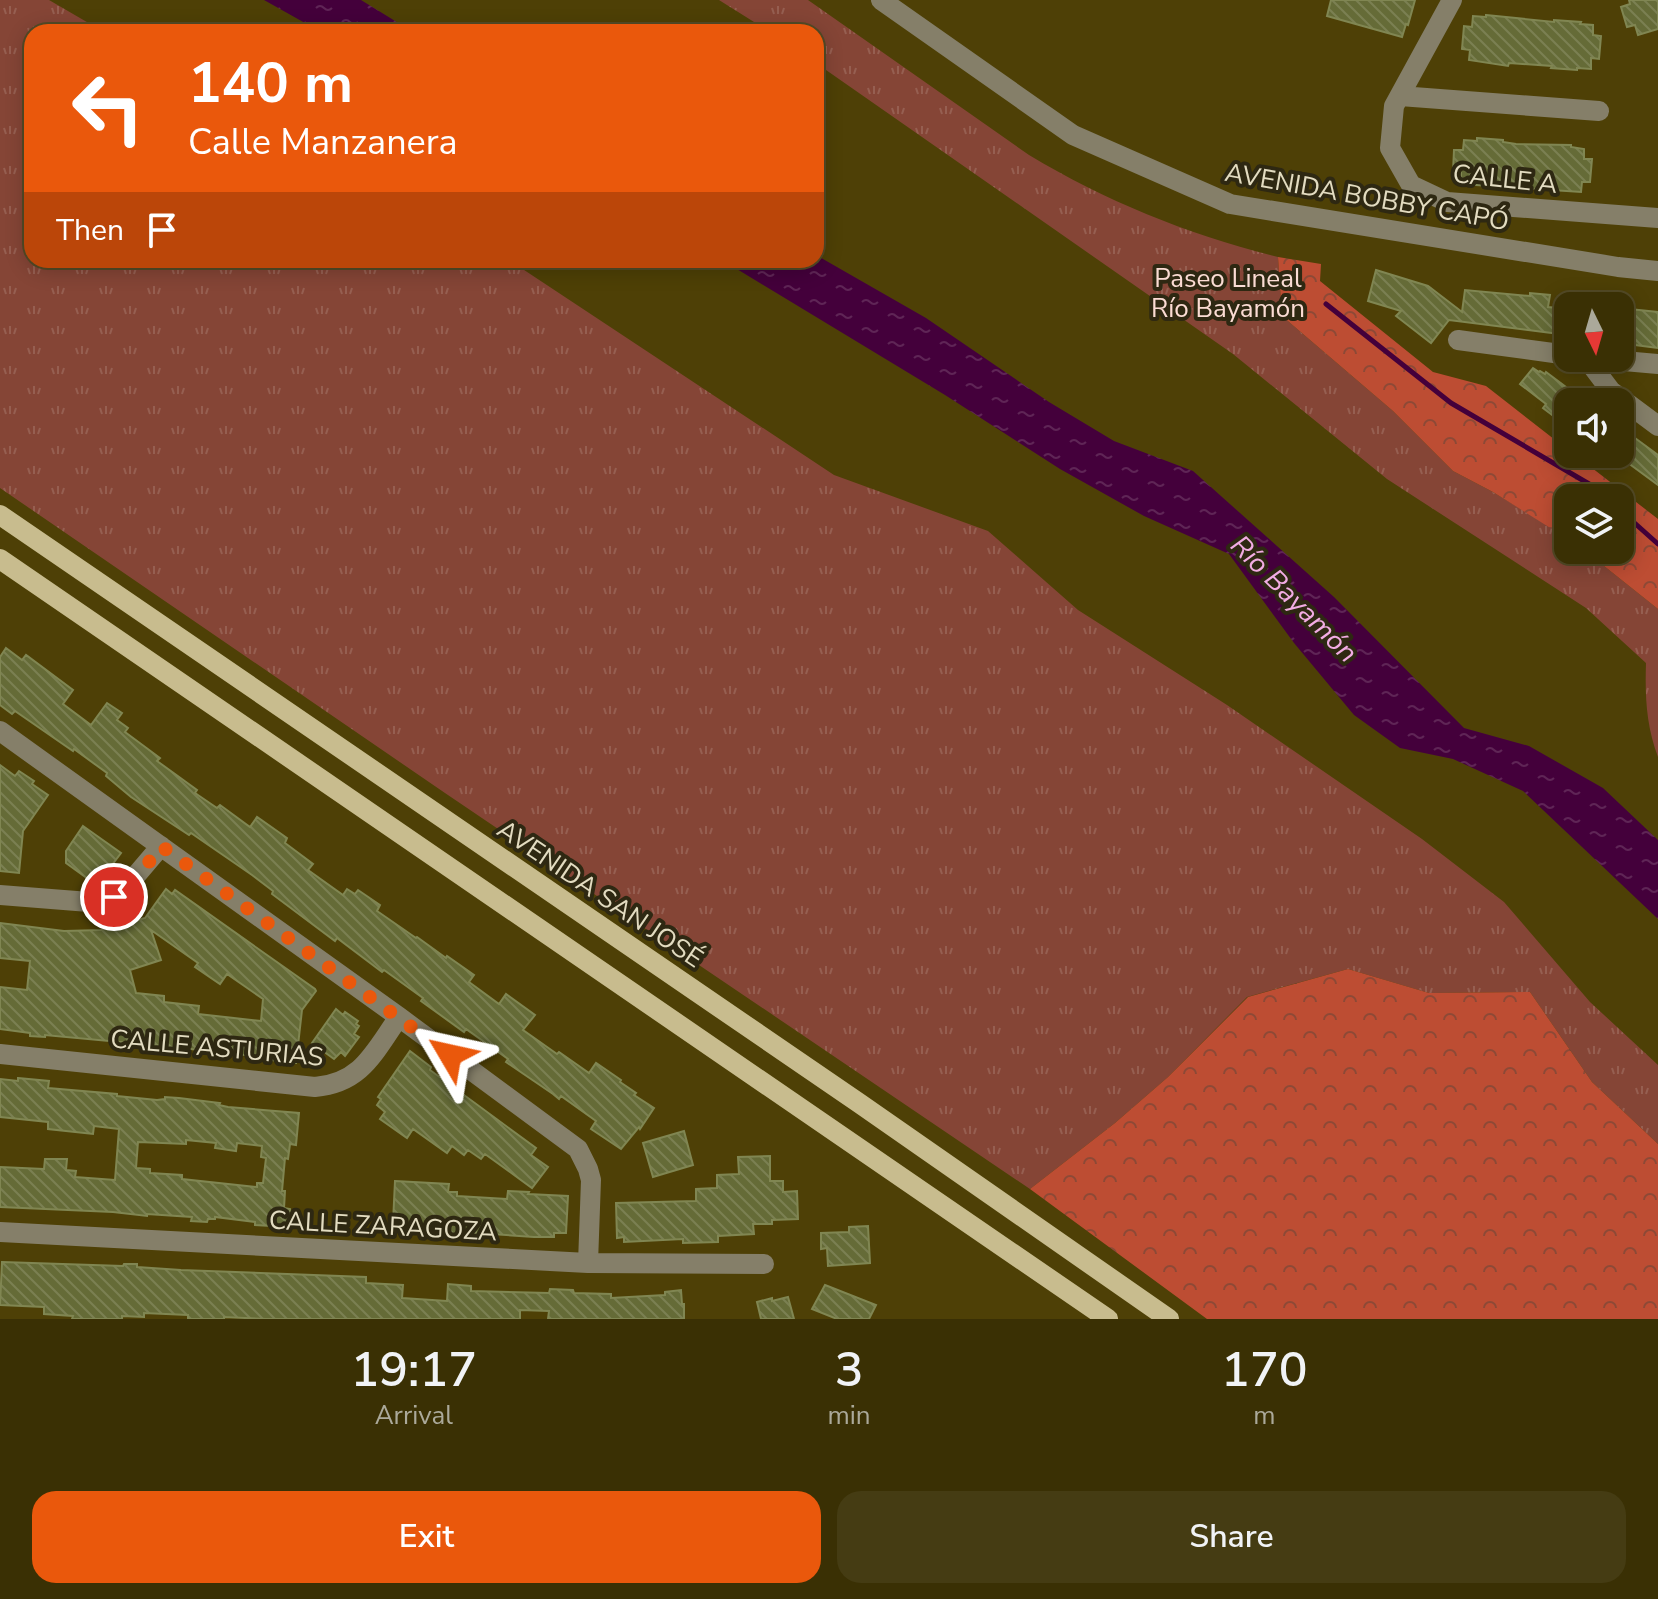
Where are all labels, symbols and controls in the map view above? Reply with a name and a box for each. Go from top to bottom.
text: 140 m [188,45,353,122]
icon: left [56,56,160,160]
text: Calle Manzanera [188,118,458,167]
street label: AVENIDA BOBBY CAPÓ [1222,155,1512,239]
street label: CALLE A [1451,156,1559,202]
icon: arrive [140,208,184,252]
text: Then [56,210,124,251]
park label: Paseo Lineal Río Bayamón [1151,261,1305,326]
north arrow [1554,292,1634,372]
map controls [1554,292,1634,564]
button: sound [1554,388,1634,468]
button: layers [1554,484,1634,564]
water label: Río Bayamón [1222,527,1366,671]
street label: AVENIDA SAN JOSÉ [490,812,710,976]
pin [80,863,148,931]
icon: arrive [92,875,136,919]
position arrow [408,1013,492,1097]
street label: CALLE ASTURIAS [109,1021,325,1075]
street label: CALLE ZARAGOZA [268,1203,498,1249]
text: 19:17 [350,1337,477,1403]
text: 3 [835,1337,863,1403]
text: 170 [1221,1337,1308,1403]
text: Arrival [375,1398,453,1433]
text: min [828,1398,871,1433]
text: m [1253,1398,1275,1433]
button: Exit [32,1491,821,1583]
button: Share [837,1491,1626,1583]

